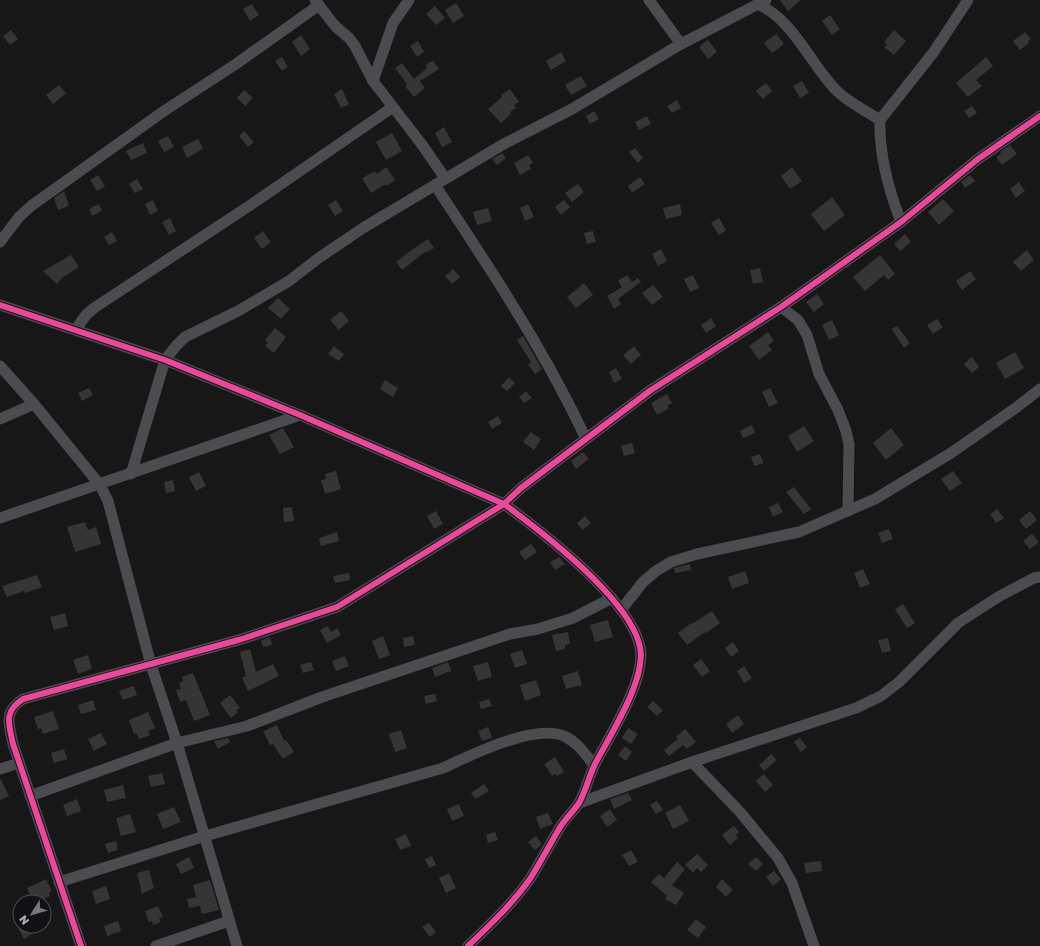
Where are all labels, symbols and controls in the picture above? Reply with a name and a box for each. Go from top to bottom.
north arrow [12,894,52,934]
text: N [16,913,31,928]

